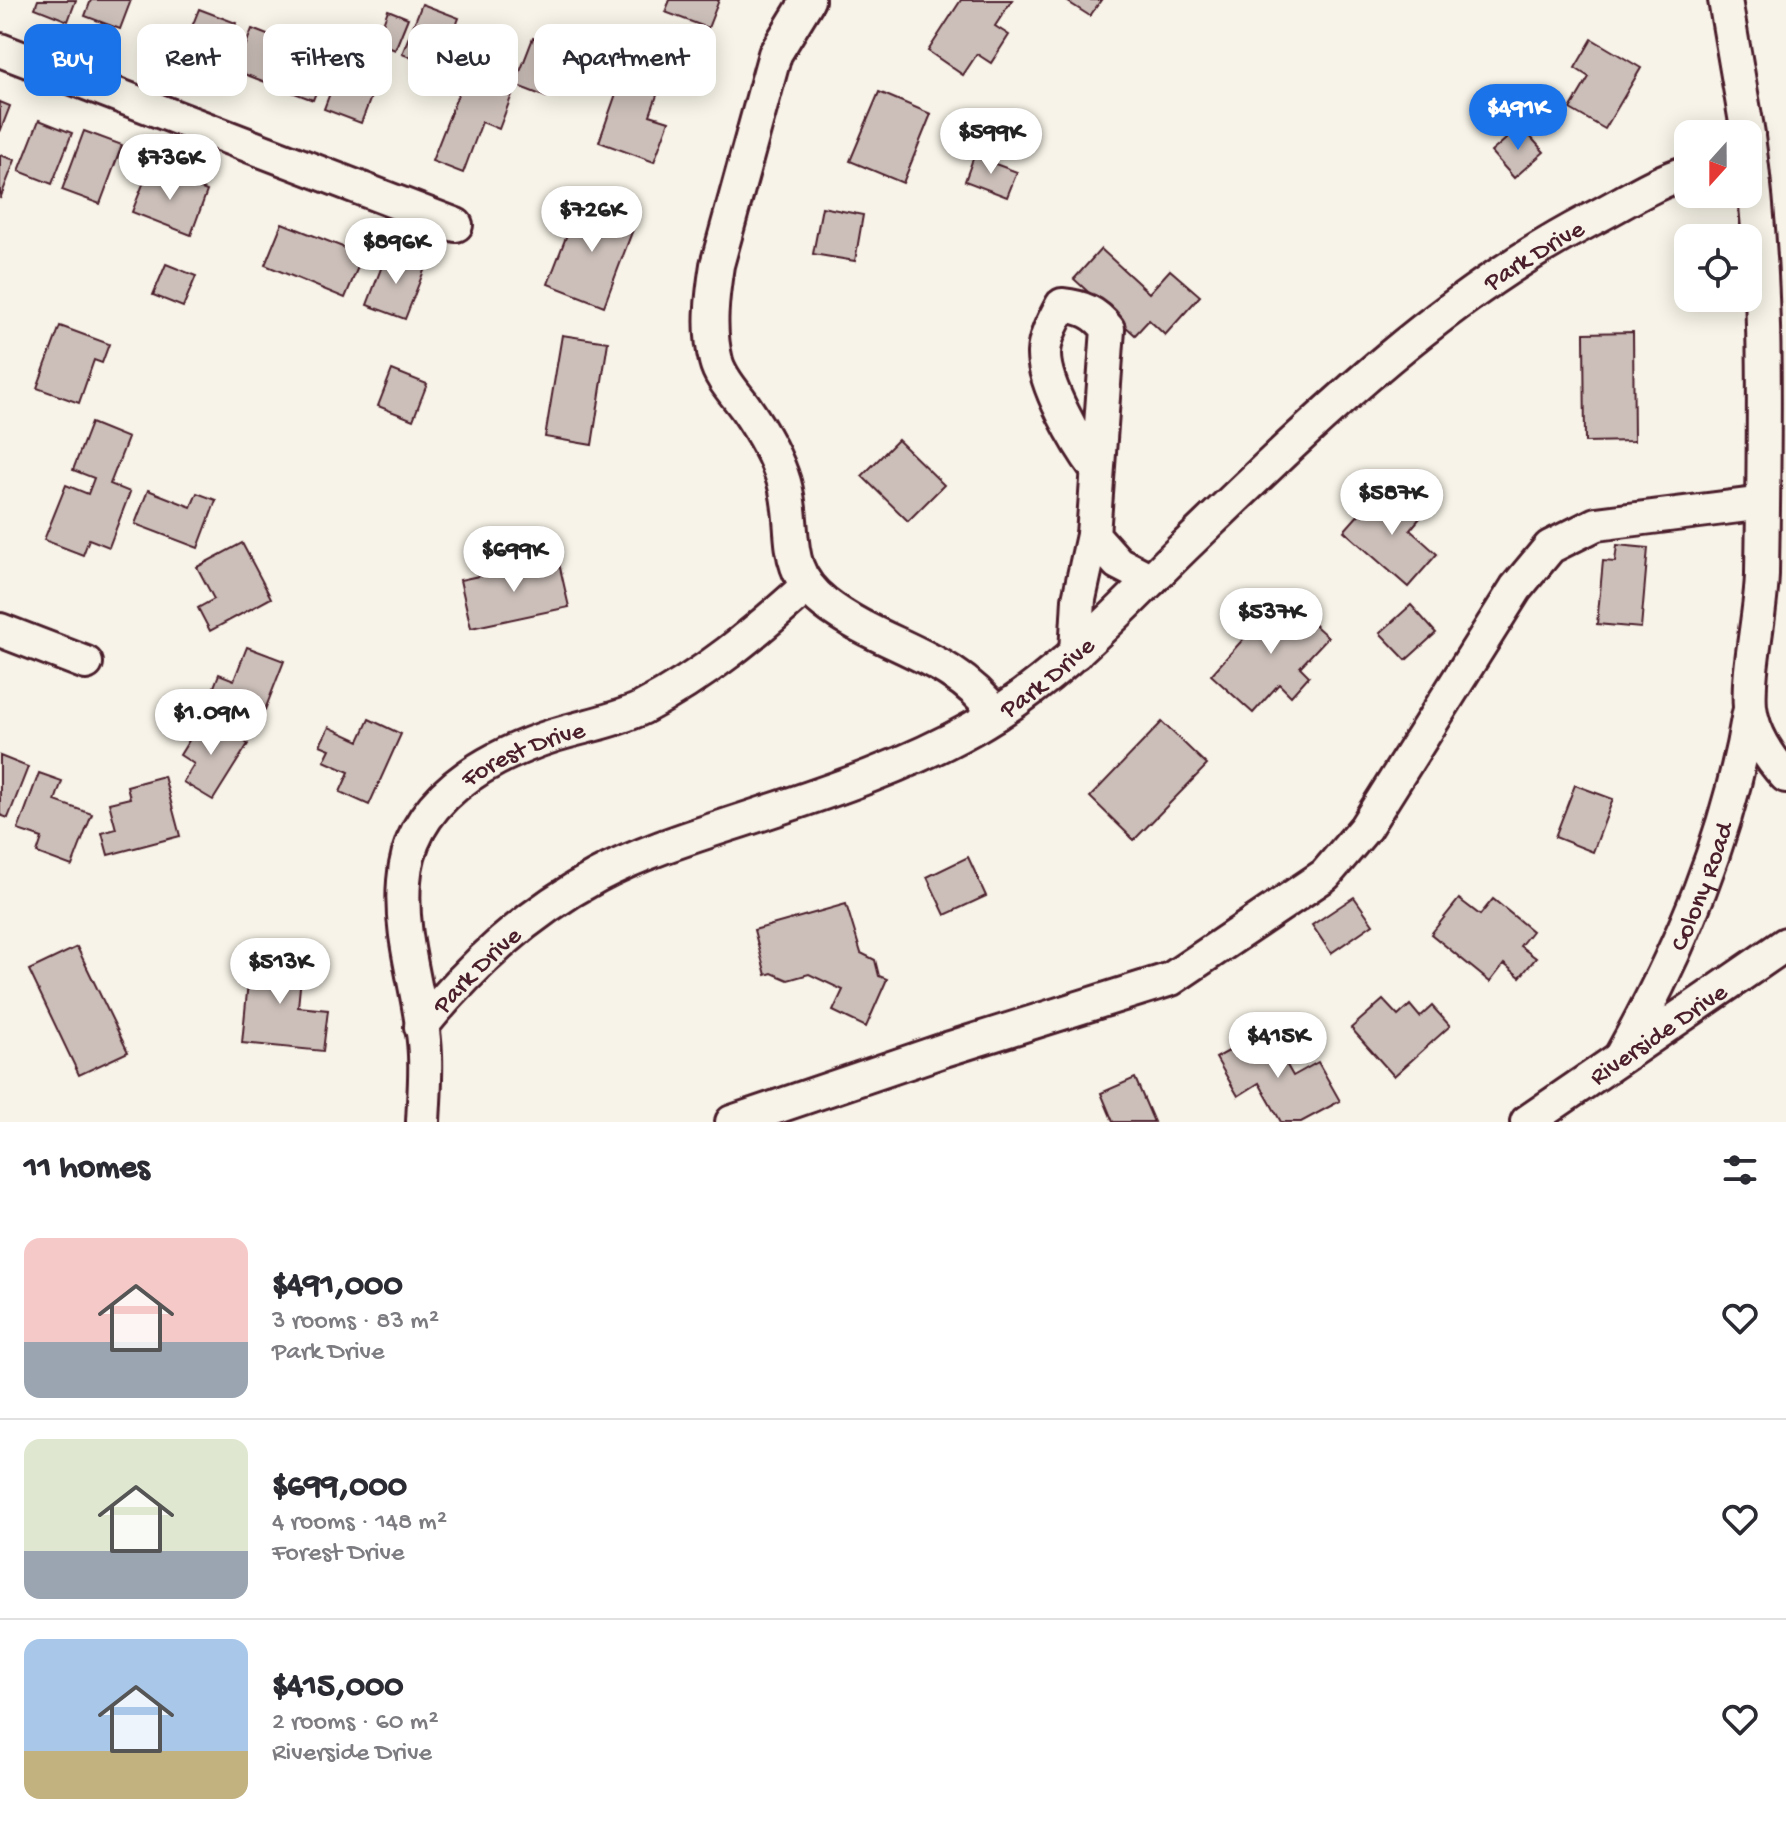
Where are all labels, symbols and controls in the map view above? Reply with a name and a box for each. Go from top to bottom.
chip: Buy [24,24,121,96]
chip: Rent [137,24,247,96]
chip: Filters [263,24,392,96]
chip: New [408,24,518,96]
chip: Apartment [534,24,716,96]
pin: $491K [1462,84,1574,152]
text: $491K [1487,94,1549,125]
pin: $599K [935,108,1047,176]
text: $599K [958,118,1024,149]
north arrow [1674,120,1762,208]
map controls [1674,120,1762,312]
pin: $736K [114,134,226,202]
text: $736K [137,144,203,175]
pin: $726K [536,186,648,254]
text: $726K [559,196,625,227]
street label: Park Drive [1478,215,1591,301]
pin: $896K [340,218,452,286]
button: locate [1674,224,1762,312]
text: $896K [363,228,429,259]
pin: $587K [1336,469,1448,537]
text: $587K [1358,479,1426,510]
pin: $699K [458,526,570,594]
text: $699K [481,536,547,567]
pin: $537K [1215,588,1327,656]
text: $537K [1238,598,1304,629]
street label: Park Drive [995,632,1103,728]
pin: $1.09M [146,689,276,757]
text: $1.09M [173,699,249,730]
street label: Forest Drive [456,716,589,797]
street label: Colony Road [1665,817,1743,957]
street label: Park Drive [427,921,530,1023]
pin: $513K [224,938,336,1006]
text: $513K [248,948,312,979]
street label: Riverside Drive [1585,978,1735,1094]
pin: $415K [1222,1012,1334,1080]
text: $415K [1247,1022,1309,1053]
icon: filters [1718,1148,1762,1192]
text: 11 homes [24,1150,150,1190]
text: $491,000 [272,1267,403,1307]
icon: home [88,1270,184,1366]
icon: heart [1718,1296,1762,1340]
text: 3 rooms · 83 m² [272,1307,439,1338]
text: Park Drive [272,1338,384,1369]
text: $699,000 [272,1468,407,1508]
icon: home [88,1471,184,1567]
icon: heart [1718,1497,1762,1541]
text: 4 rooms · 148 m² [272,1508,447,1539]
text: Forest Drive [272,1539,404,1570]
text: $415,000 [272,1668,404,1708]
icon: home [88,1671,184,1767]
icon: heart [1718,1697,1762,1741]
text: 2 rooms · 60 m² [272,1708,438,1739]
text: Riverside Drive [272,1739,432,1770]

